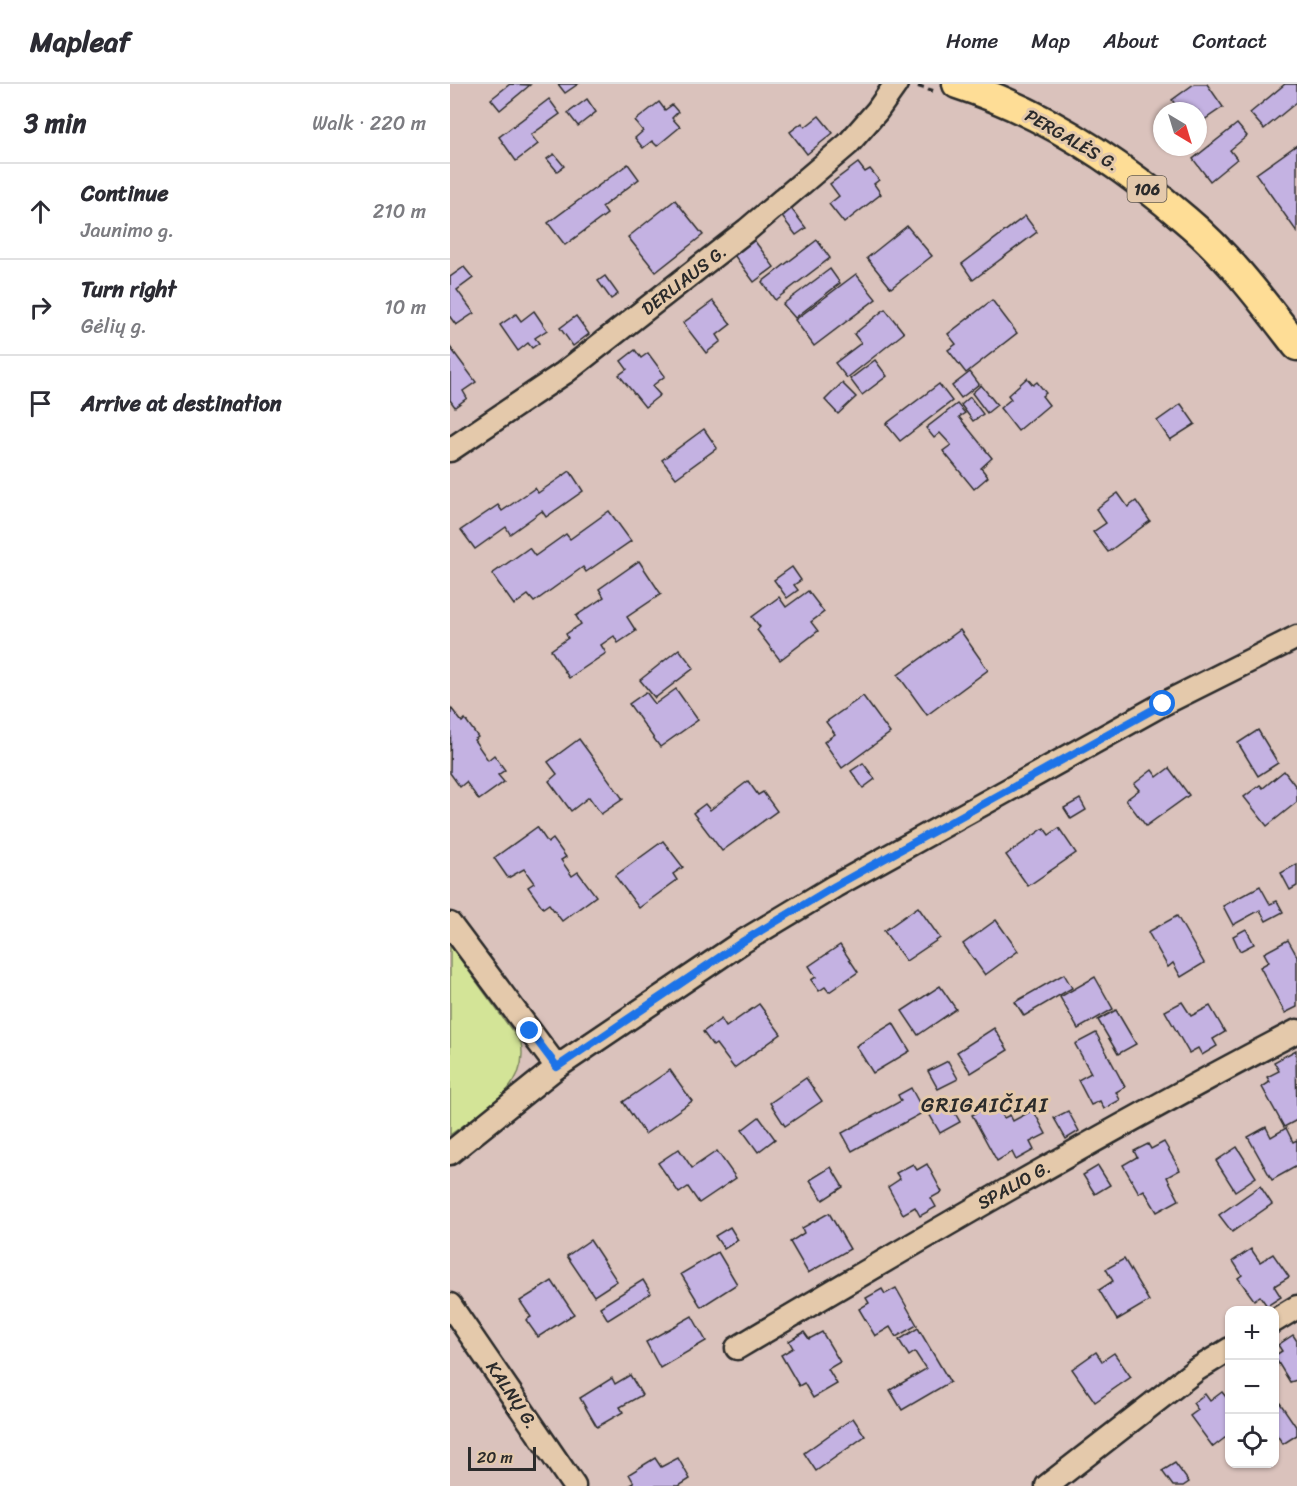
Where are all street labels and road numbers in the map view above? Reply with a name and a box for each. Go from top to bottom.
street label: PERGALĖS G. [1019,100,1125,180]
road number: 106 [1128,176,1166,202]
street label: DERLIAUS G. [634,236,734,324]
street label: SPALIO G. [971,1151,1057,1219]
street label: KALNŲ G. [477,1354,547,1436]

